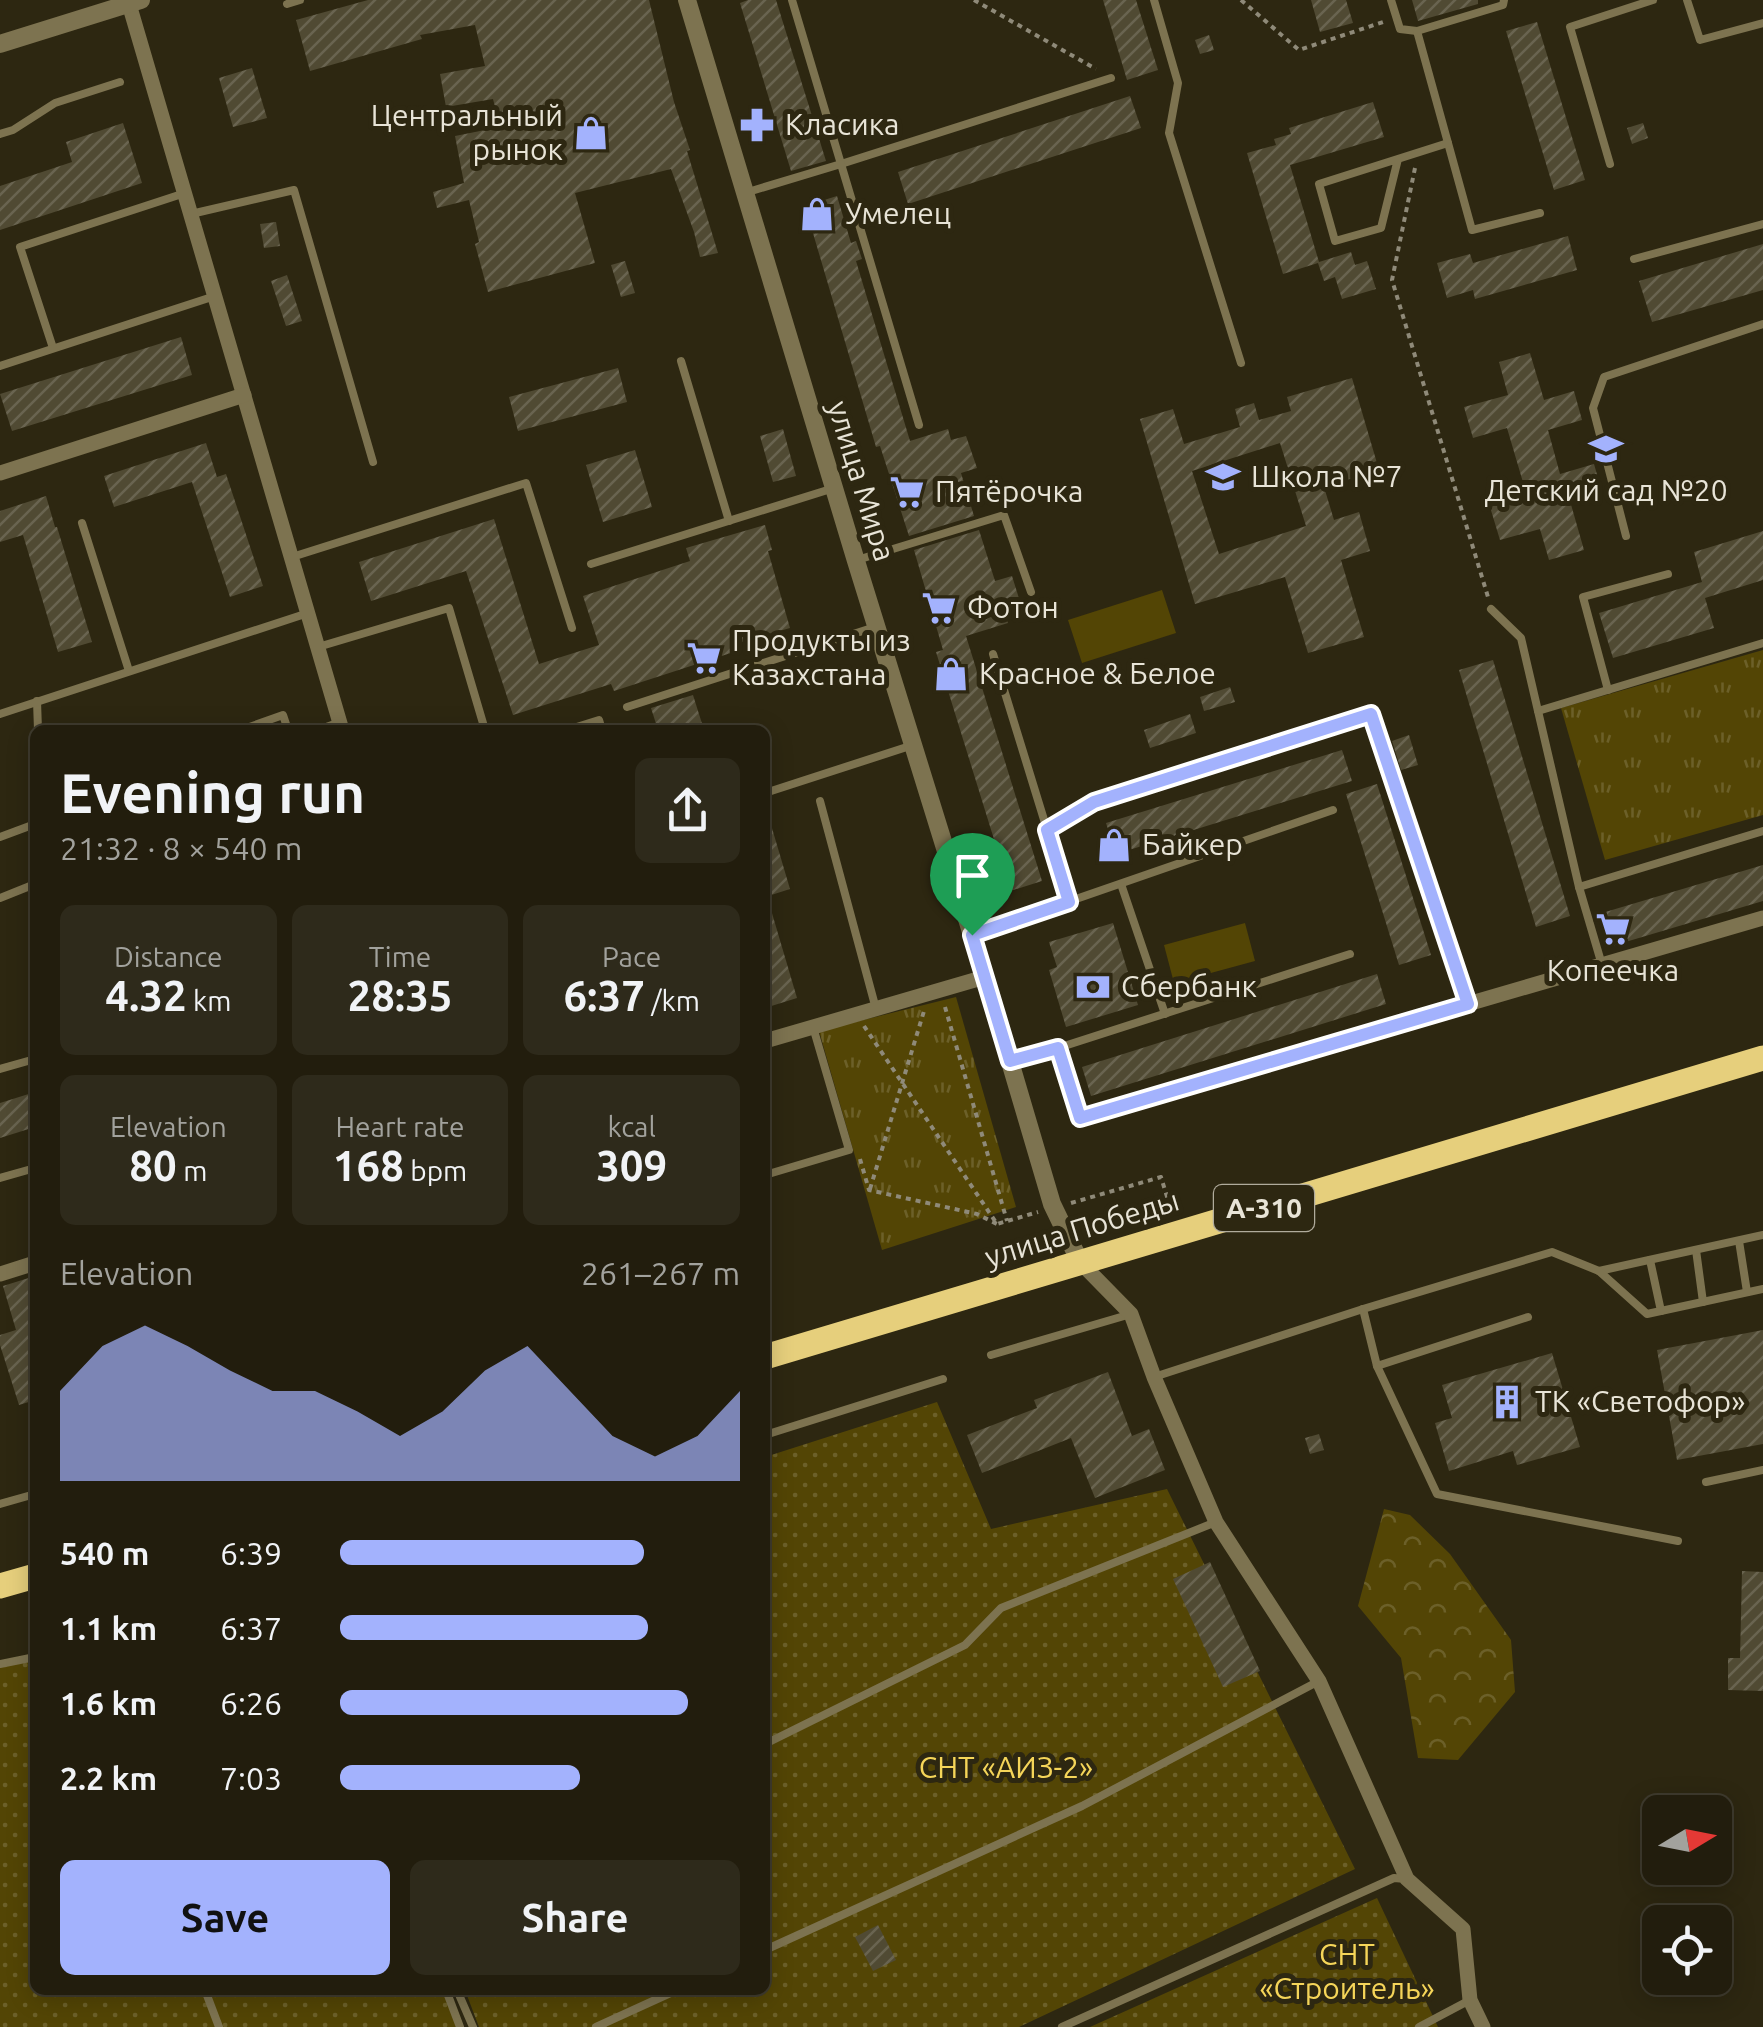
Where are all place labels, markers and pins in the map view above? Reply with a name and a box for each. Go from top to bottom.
place label: Центральный рынок [371,98,563,166]
pharmacy icon: Класика [738,106,776,144]
place label: Класика [785,107,900,141]
shop icon: Центральный рынок [572,114,610,152]
shop icon: Умелец [798,195,836,233]
place label: Умелец [845,196,951,230]
school or university icon: Детский сад №20 [1587,430,1625,468]
school or university icon: Школа №7 [1204,458,1242,496]
place label: Школа №7 [1251,459,1402,493]
supermarket icon: Пятёрочка [888,473,926,511]
place label: Детский сад №20 [1484,473,1728,507]
place label: Пятёрочка [935,474,1083,508]
supermarket icon: Фотон [920,589,958,627]
place label: Фотон [967,590,1059,624]
place label: Продукты из Казахстана [732,623,911,691]
supermarket icon: Продукты из Казахстана [685,639,723,677]
shop icon: Красное & Белое [932,655,970,693]
place label: Красное & Белое [979,656,1216,690]
shop icon: Байкер [1095,826,1133,864]
place label: Байкер [1142,827,1243,861]
pin [930,833,1015,936]
supermarket icon: Копеечка [1594,910,1632,948]
place label: Копеечка [1547,953,1679,987]
bank icon: Сбербанк [1074,968,1112,1006]
place label: Сбербанк [1121,969,1257,1003]
building icon: ТК «Светофор» [1488,1383,1526,1421]
place label: ТК «Светофор» [1535,1384,1745,1418]

